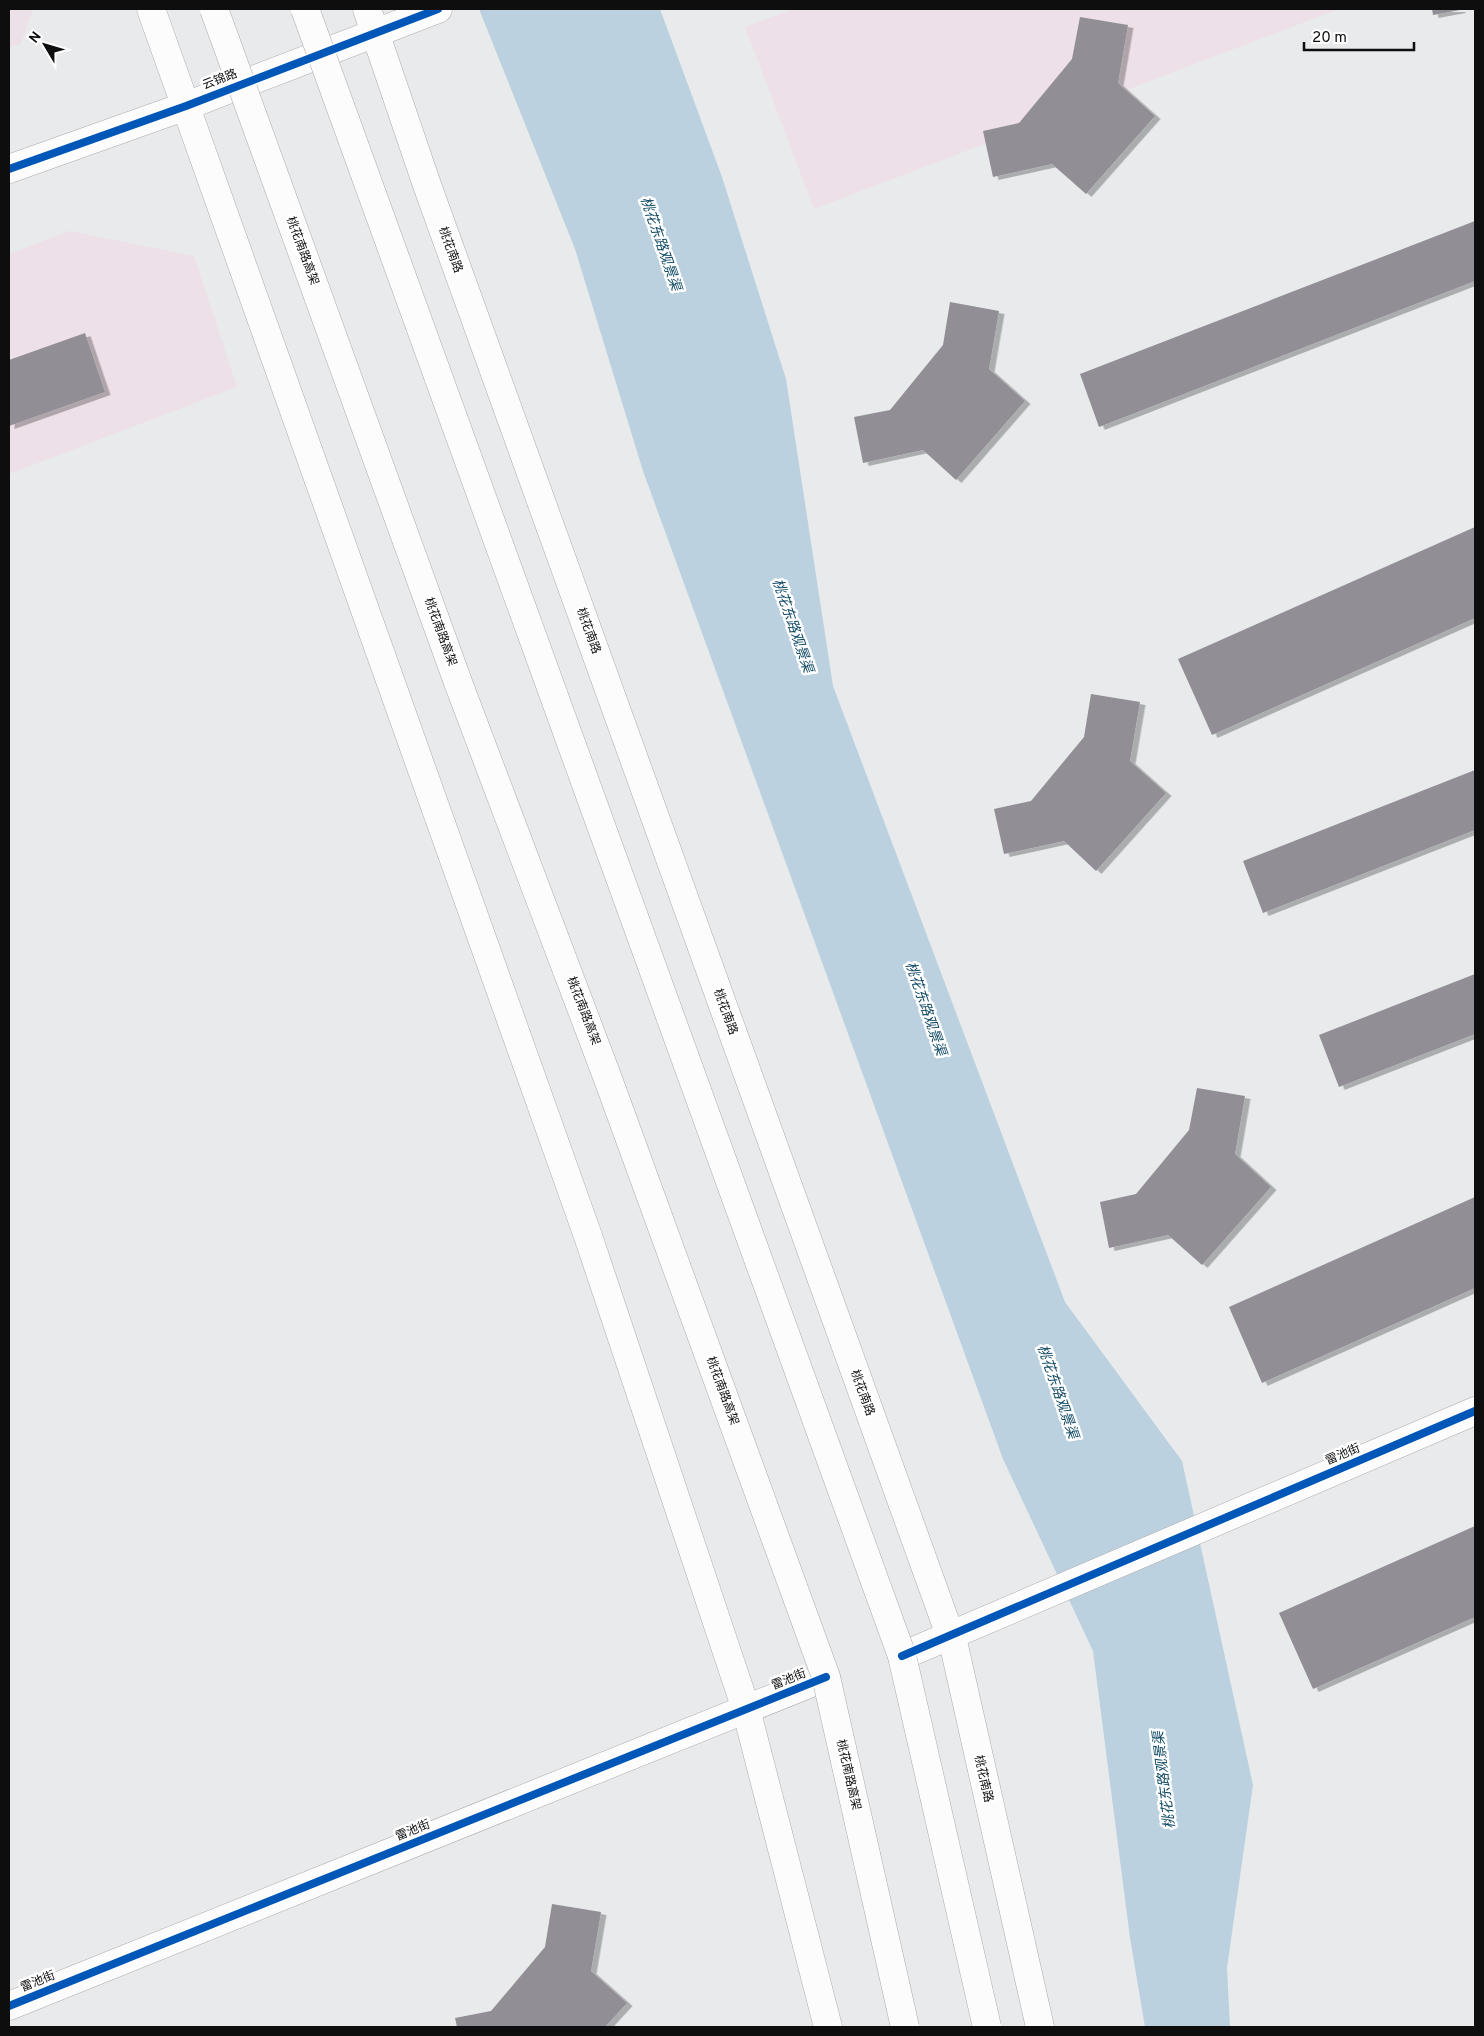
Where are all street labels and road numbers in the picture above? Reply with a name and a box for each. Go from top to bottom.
street label: 云锦路 [200,66,240,94]
street label: 桃花南路高架 [282,214,322,288]
street label: 桃花南路 [434,225,466,275]
street label: 桃花南路高架 [420,595,460,669]
street label: 桃花南路 [572,606,604,656]
street label: 桃花南路高架 [563,975,603,1047]
street label: 桃花南路 [709,987,741,1037]
street label: 桃花南路高架 [702,1354,742,1428]
street label: 桃花南路 [846,1368,878,1418]
street label: 雷池街 [1323,1441,1363,1469]
street label: 雷池街 [769,1666,809,1694]
street label: 桃花南路高架 [832,1738,864,1812]
street label: 桃花南路 [970,1754,996,1804]
street label: 雷池街 [393,1817,433,1845]
street label: 雷池街 [18,1968,58,1996]

